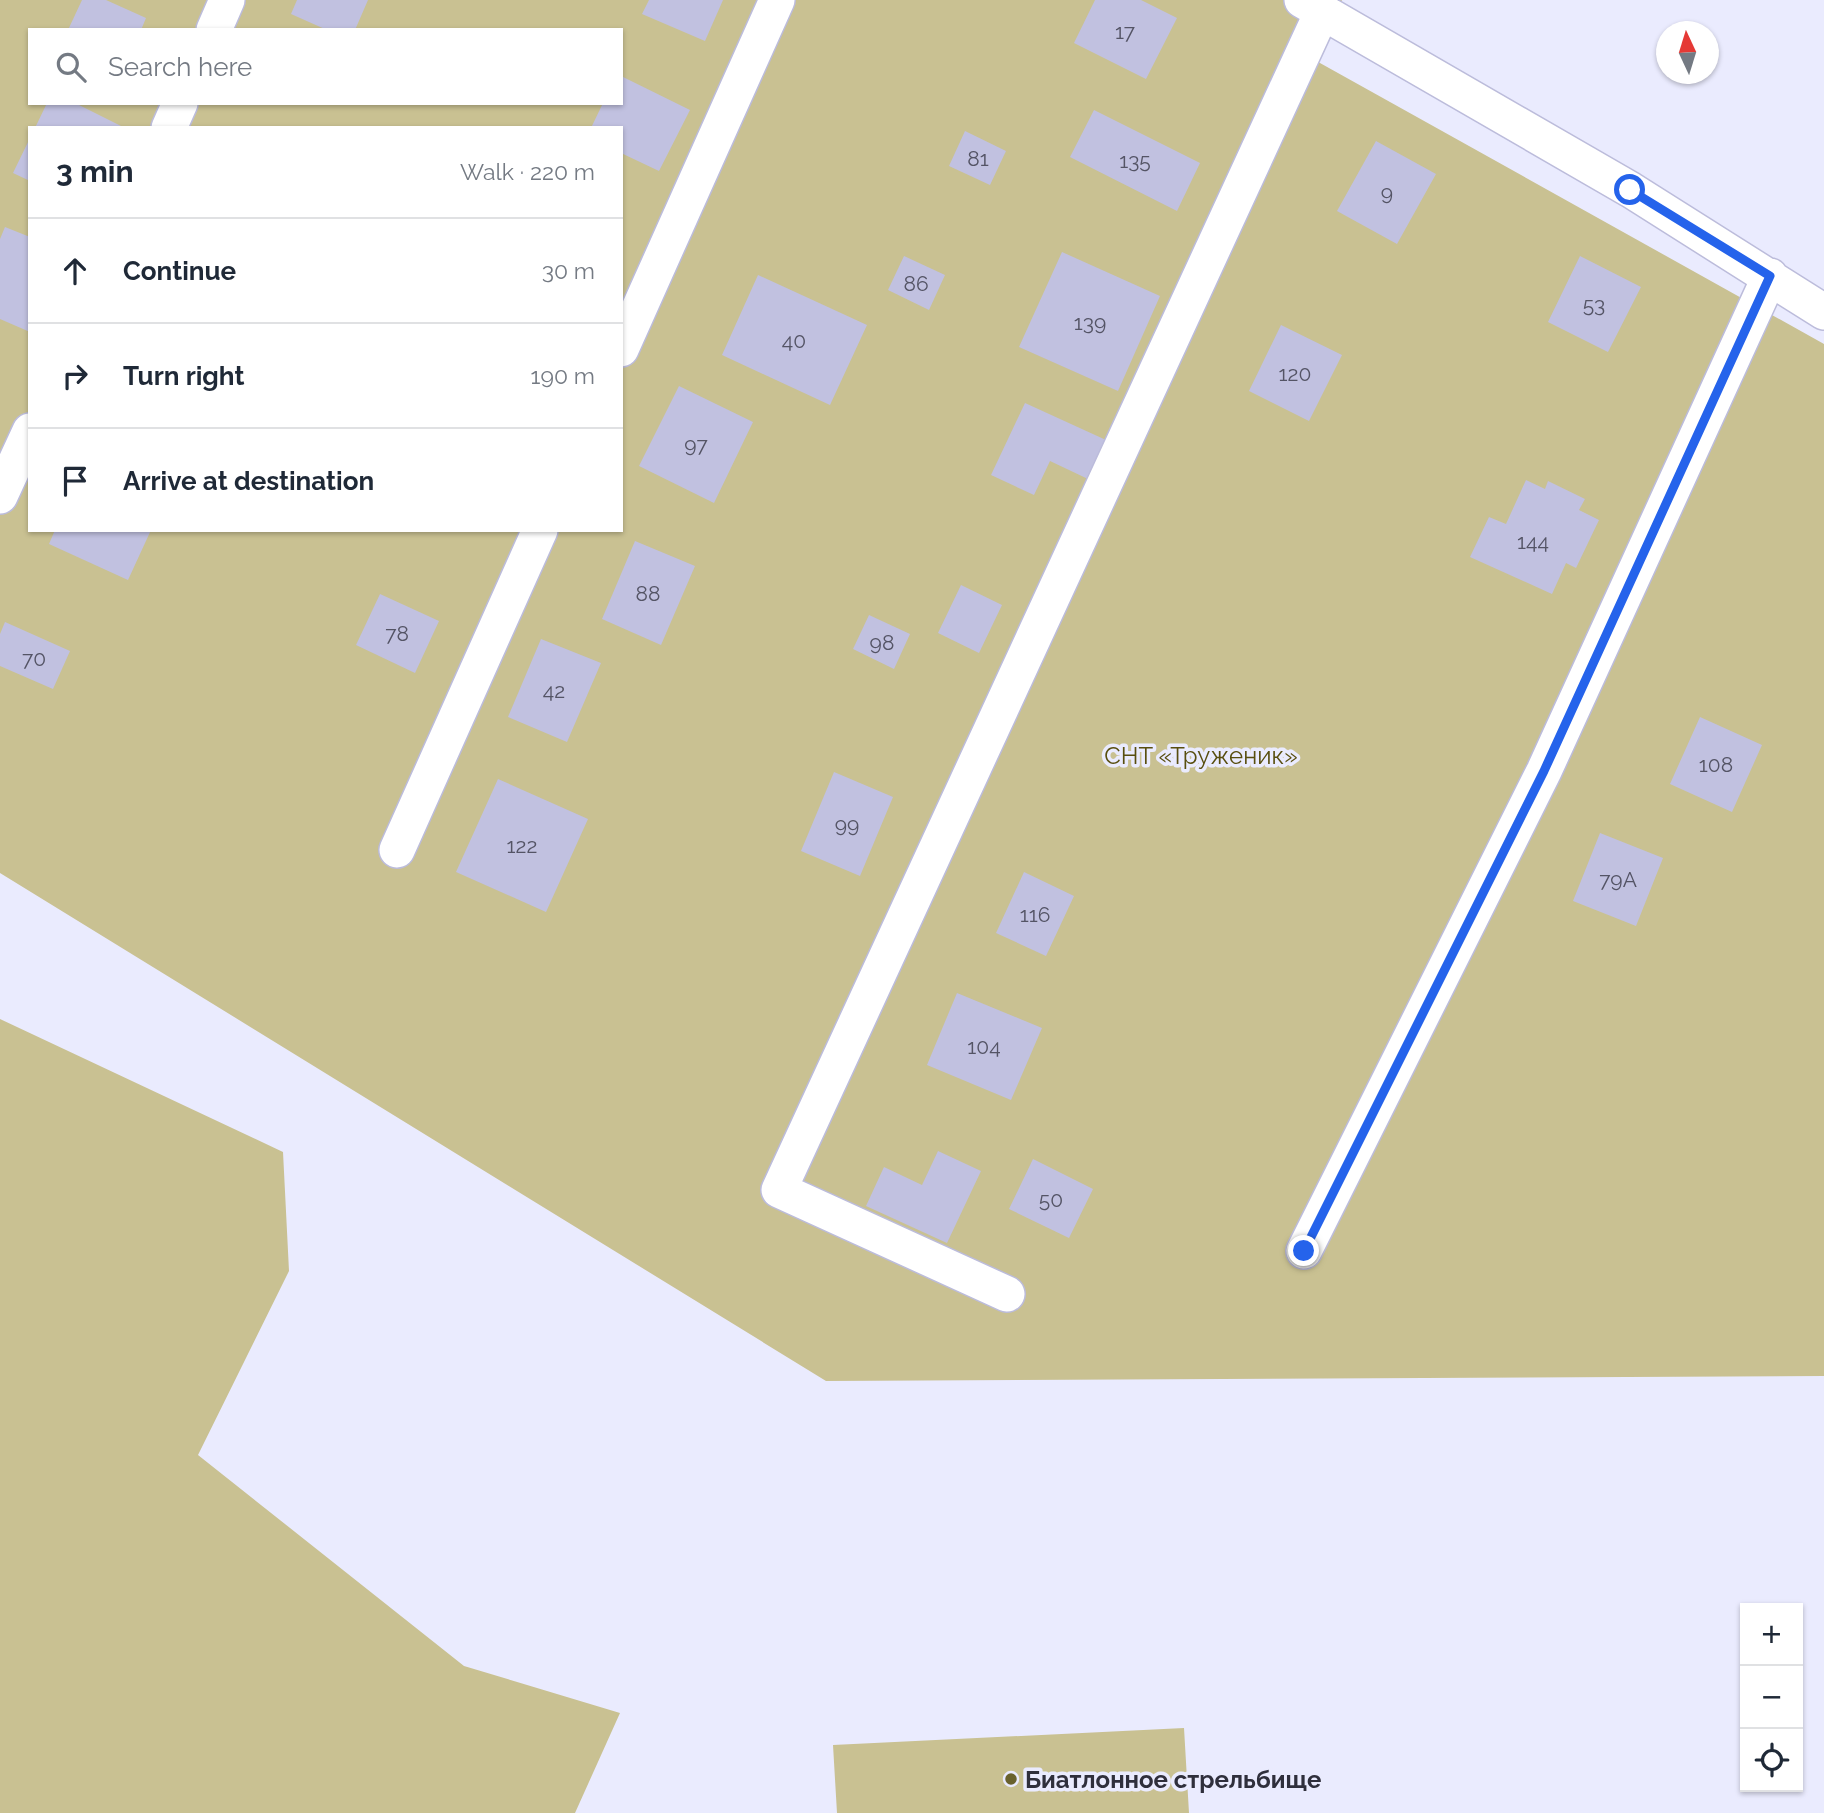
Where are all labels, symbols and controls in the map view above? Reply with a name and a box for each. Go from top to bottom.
house number: 17 [1115,19,1136,44]
north arrow [1656,21,1719,84]
search box [28,28,623,105]
icon: search [52,48,90,86]
text: Search here [108,52,252,82]
house number: 81 [967,146,989,171]
house number: 135 [1119,148,1151,173]
text: 3 min [56,154,134,189]
text: Walk · 220 m [460,158,595,185]
route start [1614,174,1645,205]
house number: 9 [1381,180,1393,205]
icon: ahead [56,252,94,290]
text: Continue [123,256,236,286]
text: 30 m [542,257,595,284]
house number: 86 [903,271,929,296]
house number: 53 [1583,292,1605,317]
house number: 139 [1074,310,1106,335]
house number: 40 [782,328,806,353]
icon: right [56,357,94,395]
text: Turn right [123,361,244,391]
house number: 120 [1279,361,1311,386]
text: 190 m [531,362,595,389]
house number: 97 [684,432,708,457]
icon: arrive [56,462,94,500]
text: Arrive at destination [123,466,374,496]
house number: 144 [1517,529,1549,554]
house number: 88 [636,581,660,606]
house number: 78 [385,621,409,646]
house number: 98 [870,630,894,655]
house number: 70 [22,646,46,671]
house number: 42 [543,678,565,703]
park label: СНТ «Труженик» [1104,741,1298,770]
house number: 108 [1699,752,1733,777]
house number: 99 [835,812,859,837]
house number: 122 [507,833,537,858]
house number: 79А [1599,867,1637,892]
house number: 116 [1020,902,1050,927]
house number: 104 [967,1034,1001,1059]
house number: 50 [1039,1187,1063,1212]
route end [1288,1235,1319,1266]
map controls [1740,1603,1803,1792]
button: + [1740,1603,1803,1666]
button: − [1740,1666,1803,1729]
button: locate [1740,1729,1803,1792]
place label: Биатлонное стрельбище [1025,1765,1321,1794]
marker: Биатлонное стрельбище [1003,1771,1019,1787]

